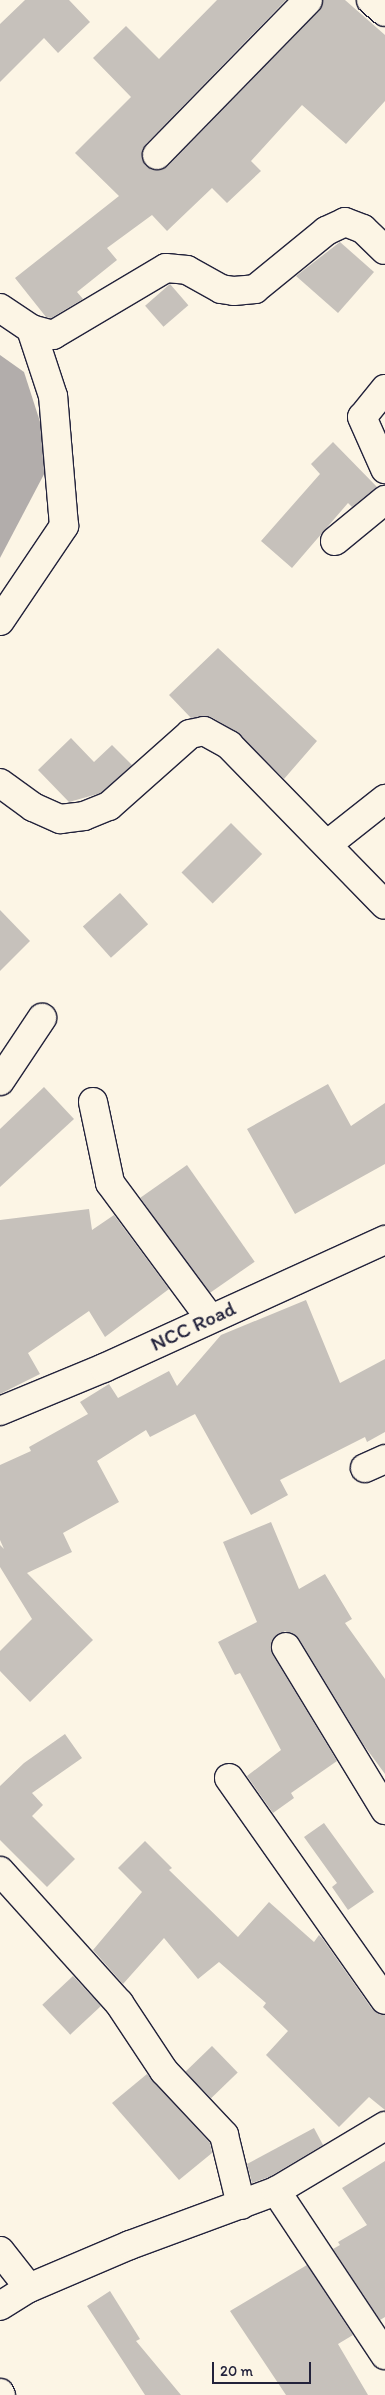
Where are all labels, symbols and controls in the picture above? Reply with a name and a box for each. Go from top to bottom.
street label: NCC Road [146,1295,240,1357]
scale bar [215,2352,314,2384]
text: 20 m [220,2362,253,2380]

